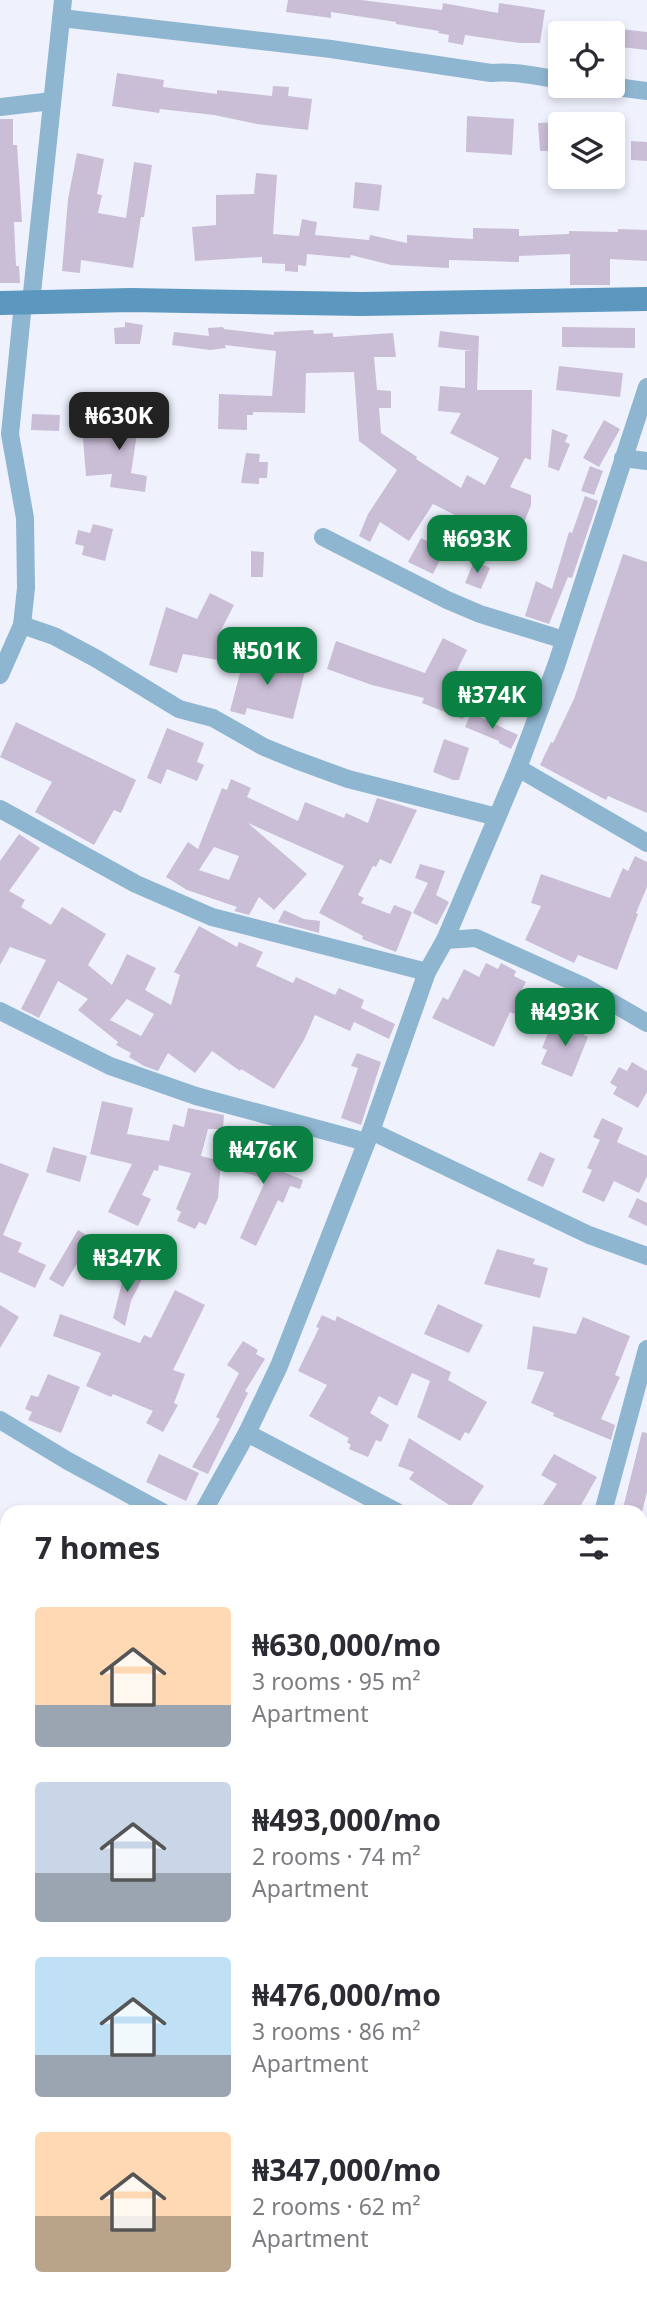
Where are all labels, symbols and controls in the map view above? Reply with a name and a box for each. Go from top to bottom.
map controls [548,21,625,189]
button: locate [548,21,625,98]
button: layers [548,112,625,189]
pin: ₦630K [70,392,168,452]
text: ₦630K [85,399,153,431]
pin: ₦693K [428,516,526,575]
text: ₦693K [443,522,511,554]
pin: ₦501K [218,628,316,687]
text: ₦501K [233,634,301,666]
pin: ₦374K [443,672,541,731]
text: ₦374K [458,678,526,710]
pin: ₦493K [516,988,614,1048]
text: ₦493K [531,995,599,1027]
pin: ₦476K [214,1126,312,1186]
text: ₦476K [229,1133,297,1165]
pin: ₦347K [78,1234,176,1294]
text: ₦347K [93,1241,161,1273]
text: 7 homes [35,1527,160,1568]
icon: filters [575,1528,613,1566]
text: ₦630,000/mo [252,1624,441,1665]
icon: home [91,1635,175,1719]
text: 3 rooms · 95 m² [252,1665,421,1697]
text: Apartment [252,1697,369,1729]
text: ₦493,000/mo [252,1799,441,1840]
icon: home [91,1810,175,1894]
text: 2 rooms · 74 m² [252,1840,421,1872]
text: Apartment [252,1872,369,1904]
text: ₦476,000/mo [252,1974,441,2015]
icon: home [91,1985,175,2069]
text: 3 rooms · 86 m² [252,2015,421,2047]
text: Apartment [252,2047,369,2079]
text: ₦347,000/mo [252,2149,441,2190]
icon: home [91,2160,175,2244]
text: 2 rooms · 62 m² [252,2190,421,2222]
text: Apartment [252,2222,369,2254]

